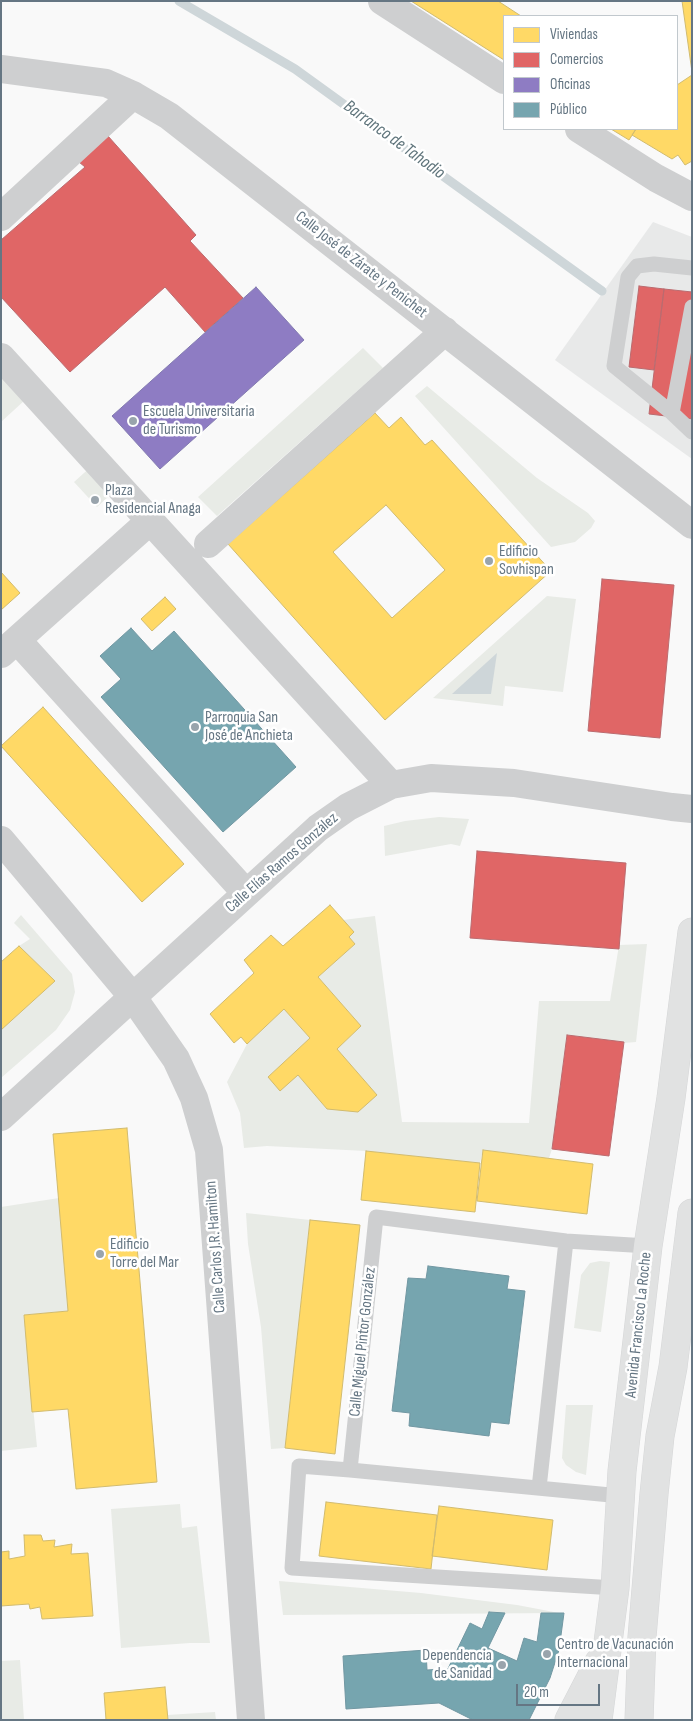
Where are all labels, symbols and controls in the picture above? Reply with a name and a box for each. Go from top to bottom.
legend [503,15,678,130]
text: Viviendas [550,25,598,44]
text: Comercios [550,50,604,69]
text: Oficinas [550,75,590,94]
water label: Barranco de Tahodio [339,96,449,184]
text: Público [550,100,587,119]
street label: Calle José de Zárate y Penichet [291,208,431,322]
place label: Escuela Universitaria de Turismo [143,402,255,440]
marker: Escuela Universitaria de Turismo [127,415,139,427]
place label: Plaza Residencial Anaga [105,481,201,519]
marker: Plaza Residencial Anaga [89,494,101,506]
place label: Edificio Sovhispan [499,542,554,580]
marker: Edificio Sovhispan [483,555,495,567]
place label: Parroquia San José de Anchieta [205,708,293,746]
marker: Parroquia San José de Anchieta [189,721,201,733]
street label: Calle Elías Ramos González [222,809,342,917]
street label: Calle Carlos J.R. Hamilton [202,1180,230,1314]
place label: Edificio Torre del Mar [110,1235,179,1273]
marker: Edificio Torre del Mar [94,1248,106,1260]
street label: Avenida Francisco La Roche [622,1251,656,1399]
street label: Calle Miguel Pintor González [346,1266,380,1418]
place label: Centro de Vacunación Internacional [557,1635,674,1673]
place label: Dependencia de Sanidad [422,1646,492,1684]
marker: Centro de Vacunación Internacional [541,1648,553,1660]
marker: Dependencia de Sanidad [496,1659,508,1671]
scale bar [518,1674,602,1706]
text: 20 m [524,1683,549,1702]

